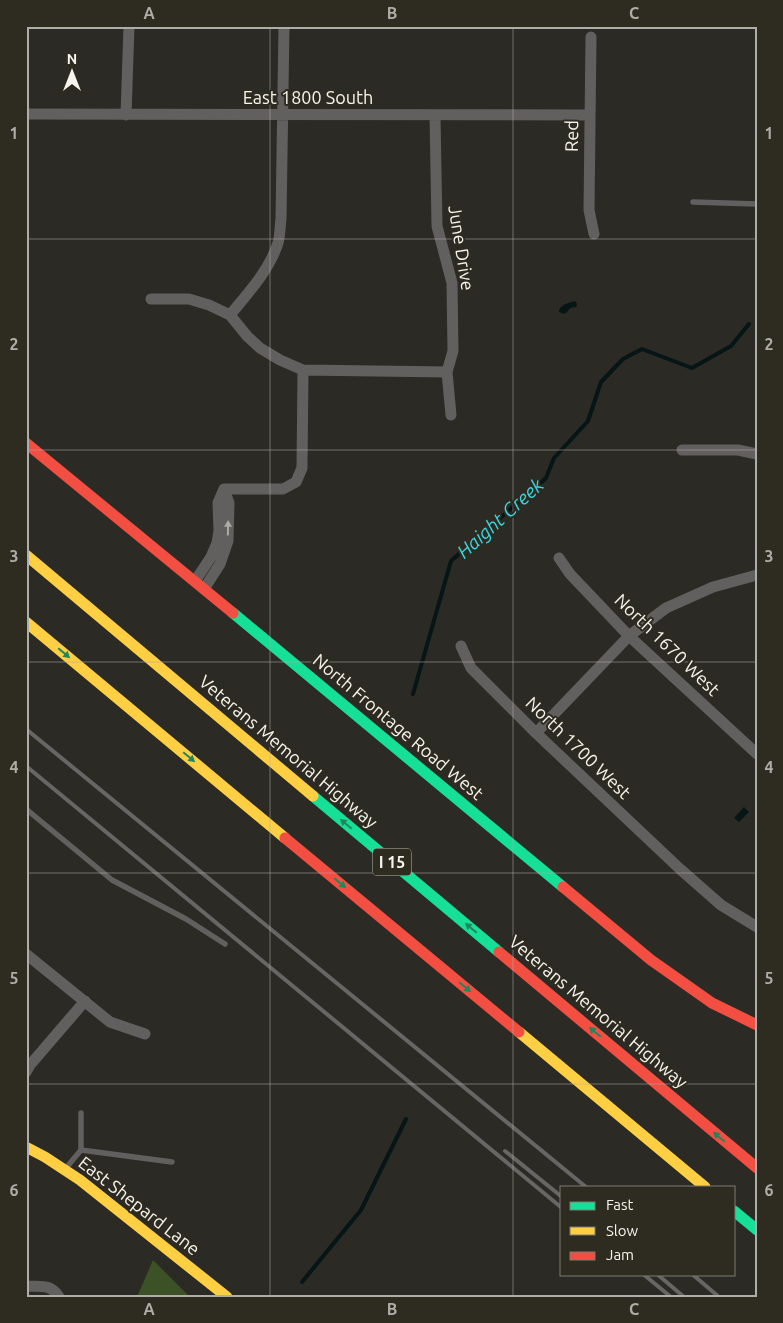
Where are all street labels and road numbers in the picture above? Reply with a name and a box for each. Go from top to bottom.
street label: East 1800 South [243,87,373,107]
street label: Red [561,120,581,152]
street label: June Drive [445,204,479,292]
street label: North 1670 West [611,589,724,699]
street label: North Frontage Road West [309,649,488,803]
street label: Veterans Memorial Highway [196,671,382,832]
street label: North 1700 West [522,692,635,802]
road number: I 15 [373,849,411,876]
street label: Veterans Memorial Highway [506,931,692,1092]
street label: East Shepard Lane [75,1152,204,1259]

